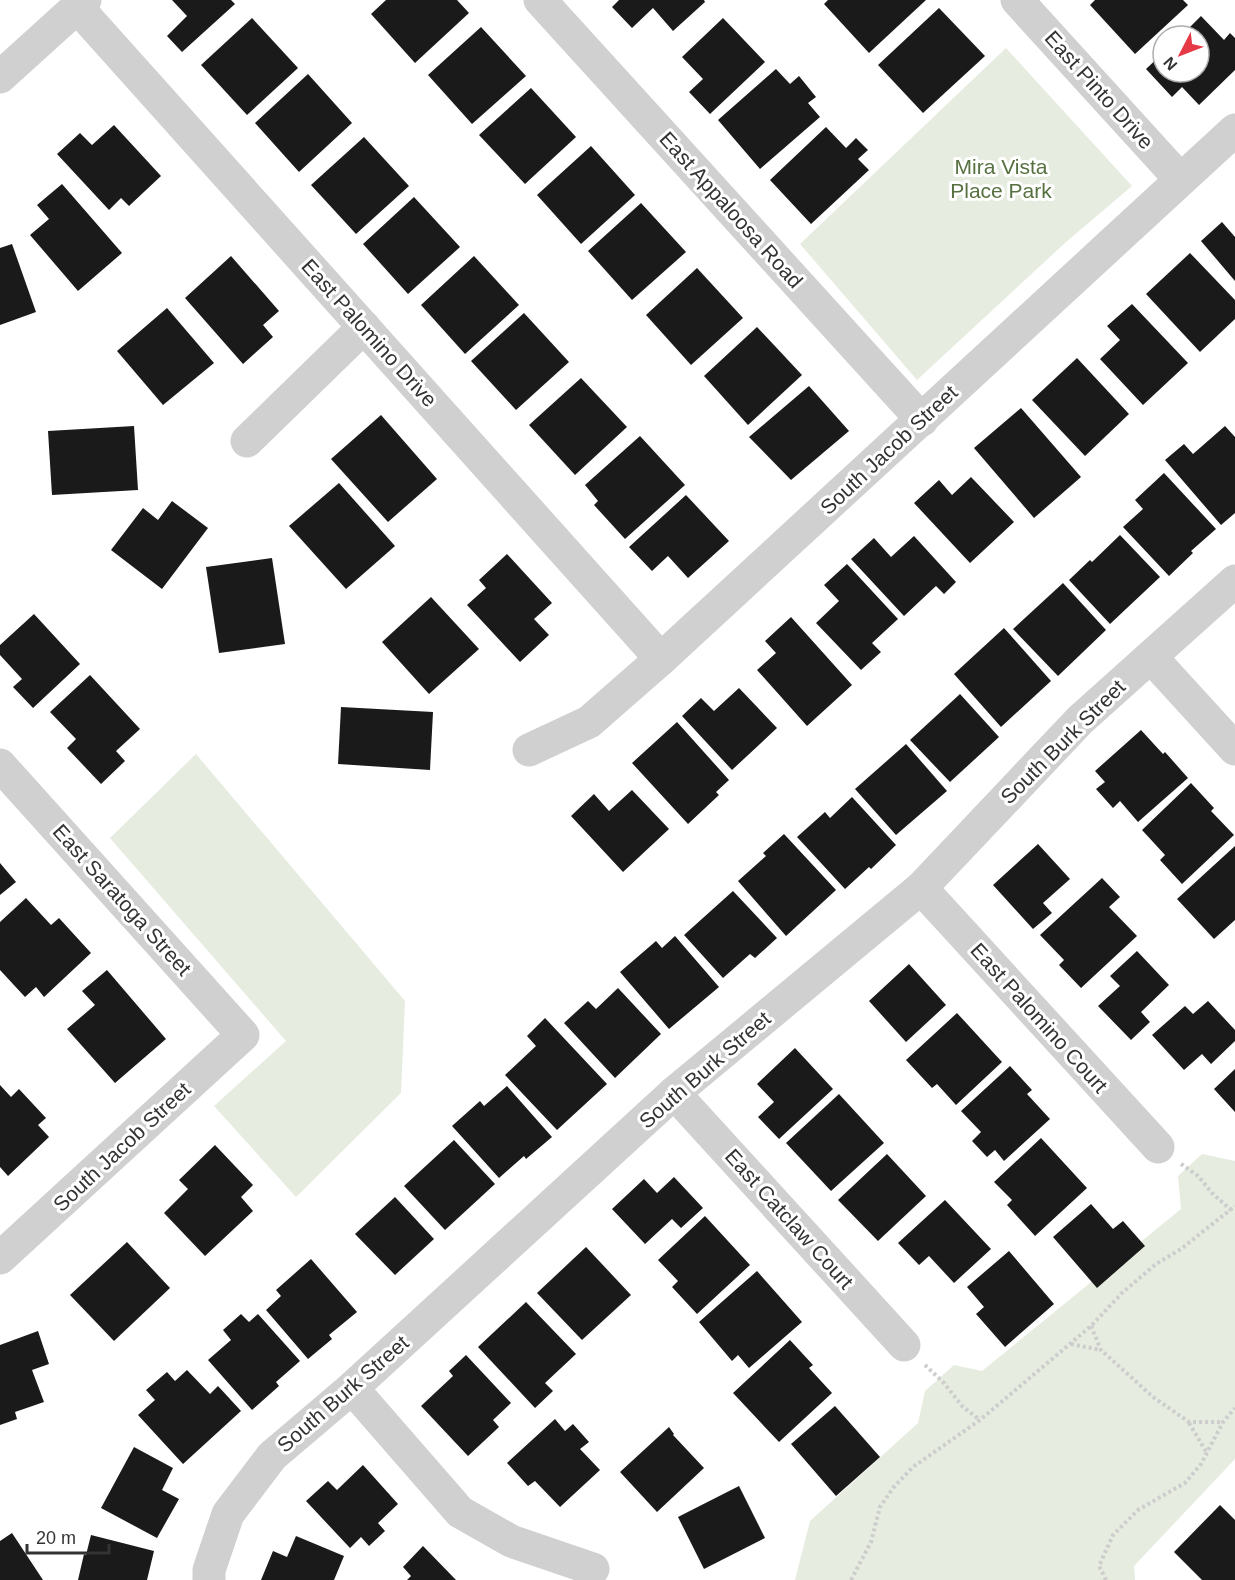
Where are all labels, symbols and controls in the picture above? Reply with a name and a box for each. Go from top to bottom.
north arrow [1151,24,1211,84]
street label: East Pinto Drive [1040,26,1158,153]
text: N [1160,54,1180,74]
street label: East Appaloosa Road [655,127,807,292]
park label: Mira Vista Place Park [950,155,1052,202]
street label: East Palomino Drive [297,254,442,411]
street label: South Jacob Street [815,380,962,519]
street label: South Burk Street [996,675,1129,808]
street label: East Saratoga Street [49,820,196,980]
street label: East Palomino Court [966,938,1112,1097]
street label: South Burk Street [635,1006,775,1133]
street label: South Jacob Street [48,1077,195,1216]
street label: East Catclaw Court [721,1144,858,1293]
street label: South Burk Street [273,1330,413,1457]
scale bar [27,1517,110,1555]
text: 20 m [36,1528,76,1548]

